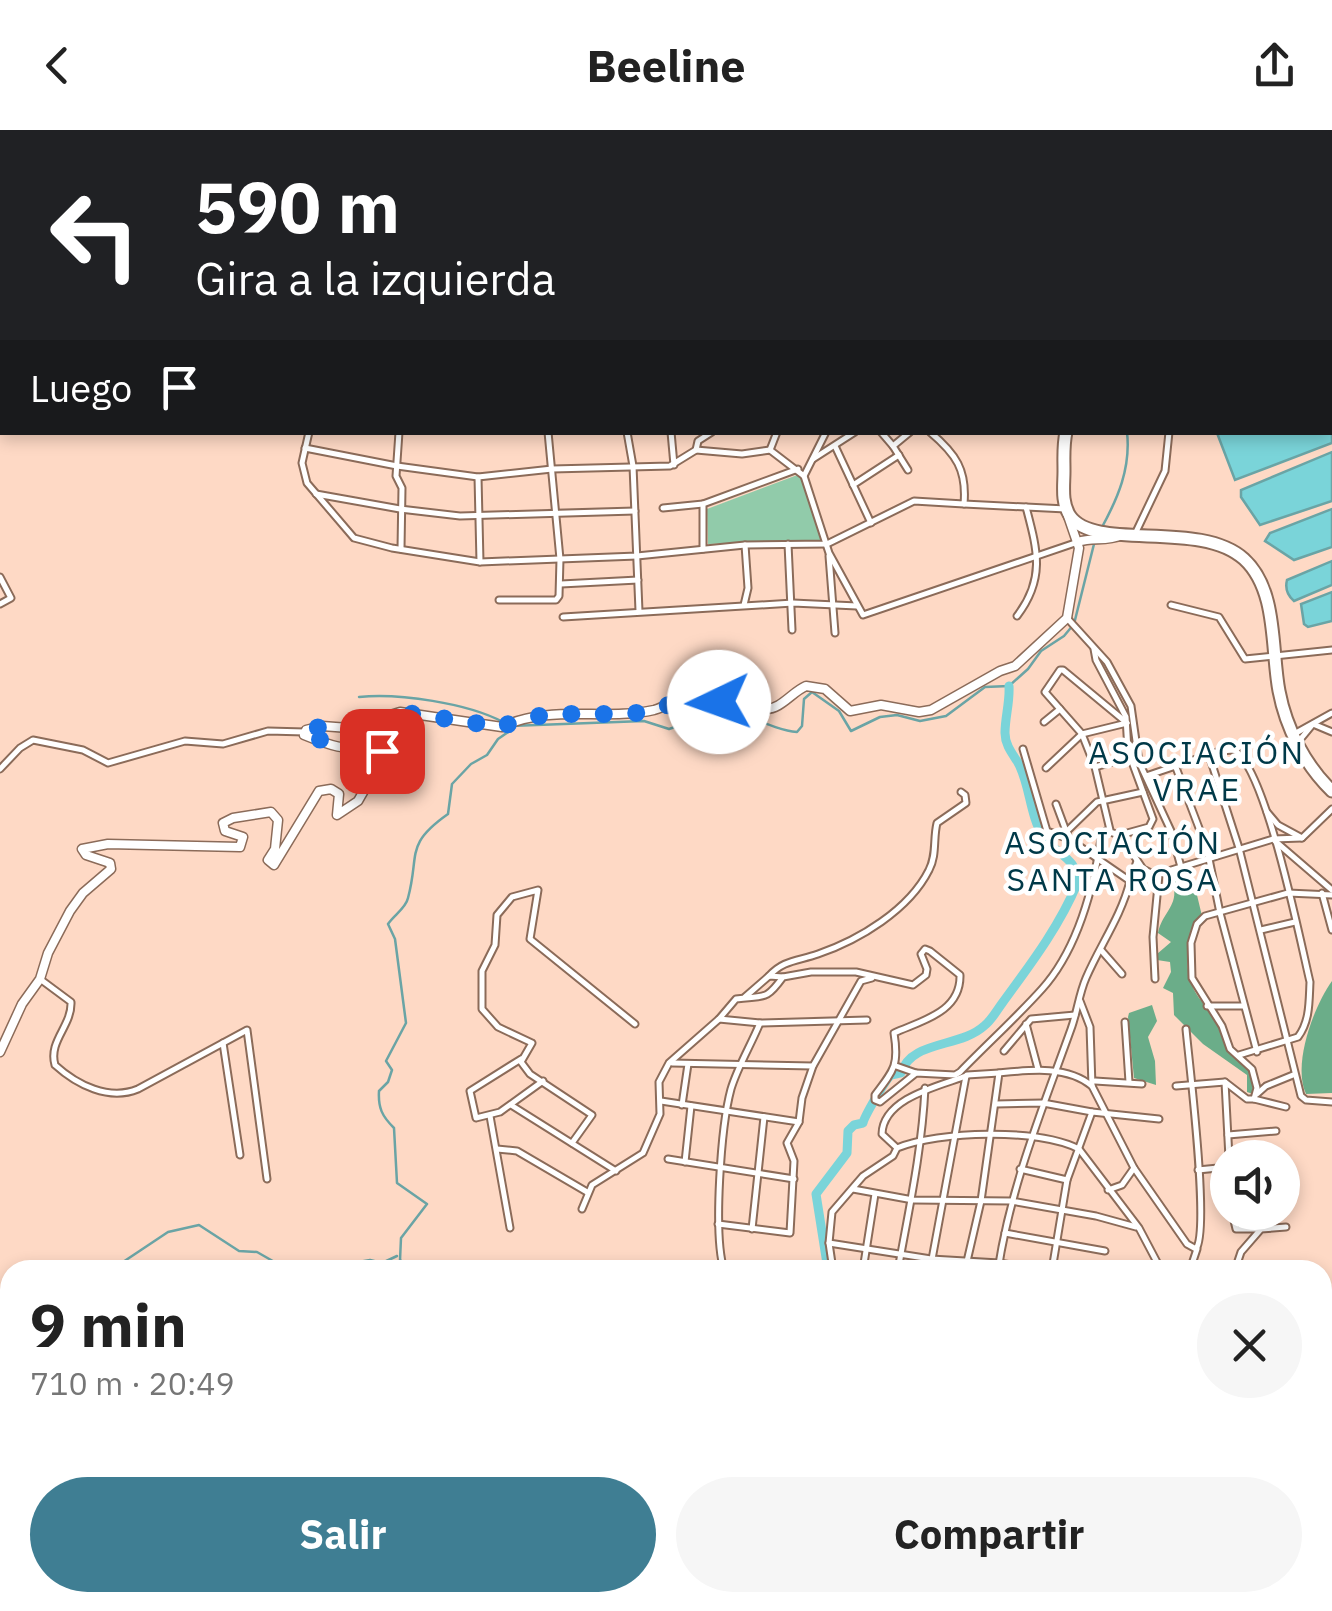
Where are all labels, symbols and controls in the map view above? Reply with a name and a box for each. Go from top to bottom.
text: Beeline [586,36,746,94]
icon: back [30,38,85,93]
icon: share [1247,38,1302,93]
text: 590 m [195,161,400,252]
icon: left [30,170,160,300]
text: Gira a la izquierda [195,249,556,307]
icon: arrive [152,360,207,415]
text: Luego [30,363,132,412]
position arrow [667,650,771,754]
pin [340,709,425,794]
icon: arrive [355,724,410,779]
district label: ASOCIACIÓN VRAE [1088,731,1306,810]
district label: ASOCIACIÓN SANTA ROSA [1004,821,1222,900]
map controls [1210,1140,1300,1230]
button: sound [1210,1140,1300,1230]
text: 9 min [30,1285,187,1364]
button: close [1197,1293,1302,1398]
text: 710 m · 20:49 [30,1362,235,1404]
button: Salir [30,1477,656,1592]
button: Compartir [676,1477,1302,1592]

